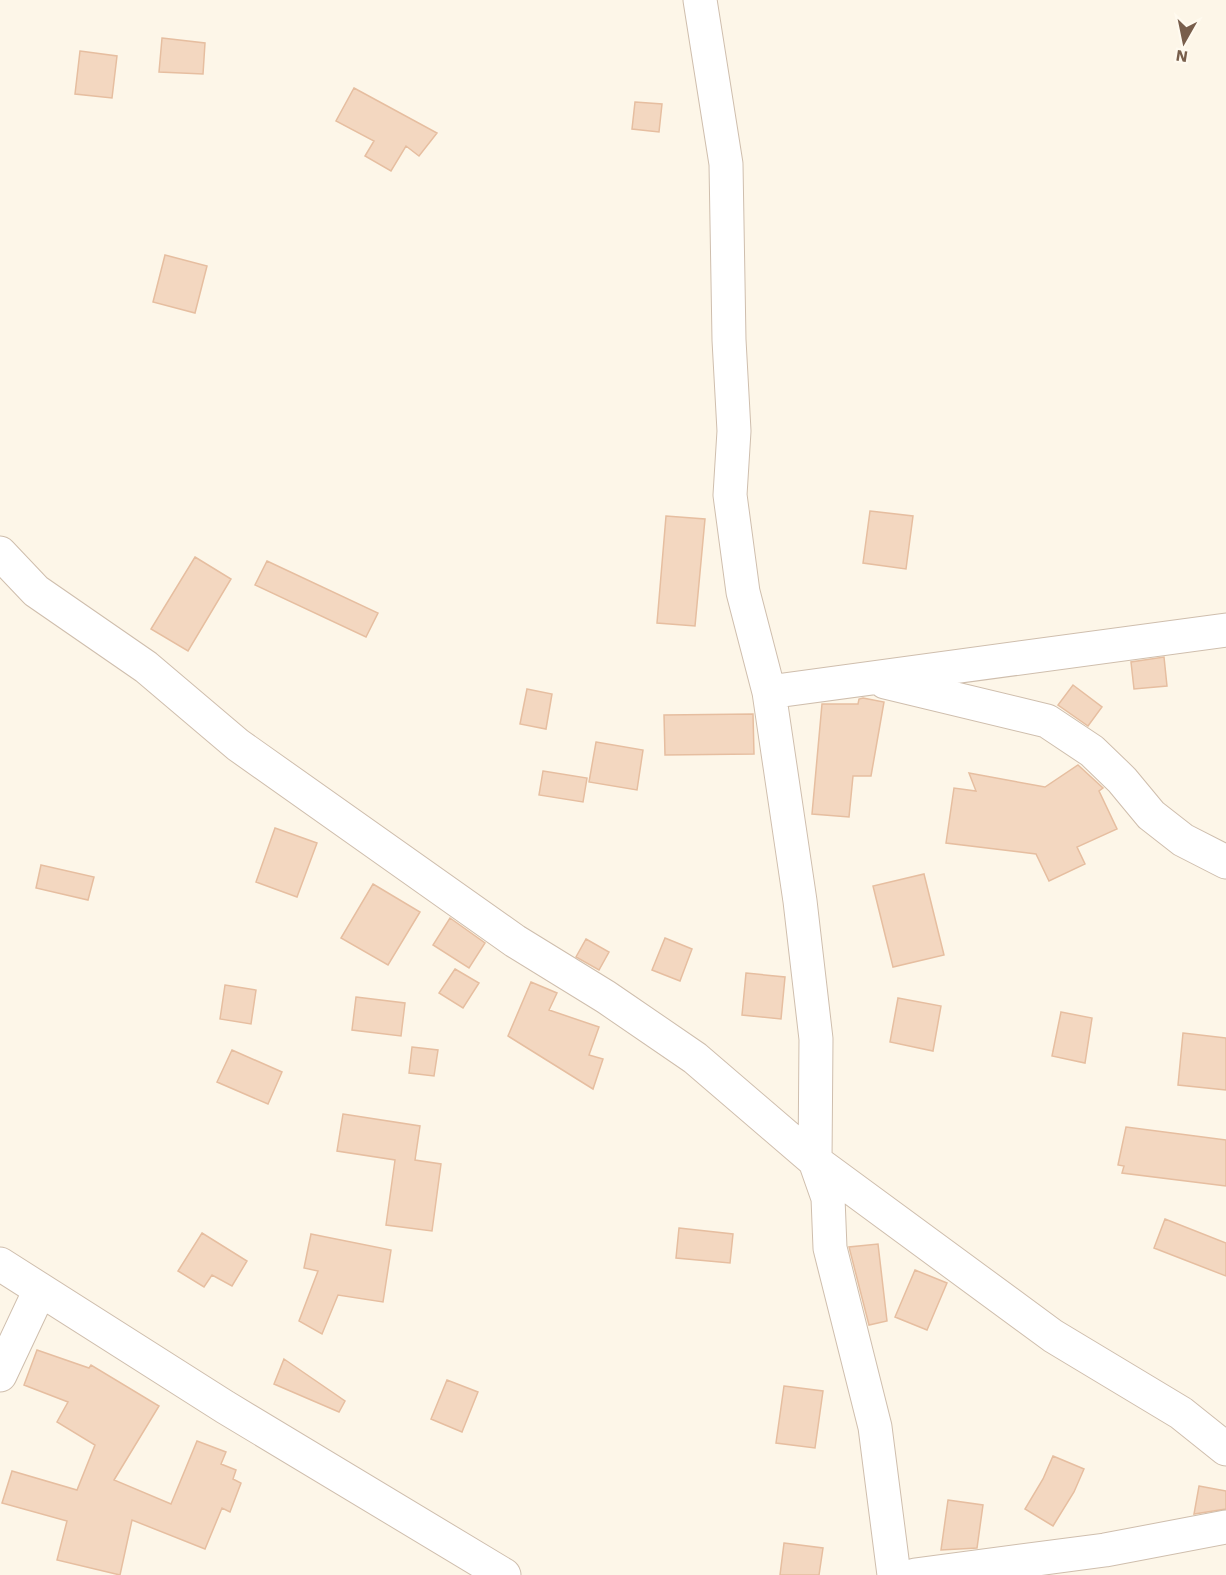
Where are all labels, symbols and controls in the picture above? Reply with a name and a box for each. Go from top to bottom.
north arrow [1154,12,1214,72]
text: N [1174,46,1189,67]

